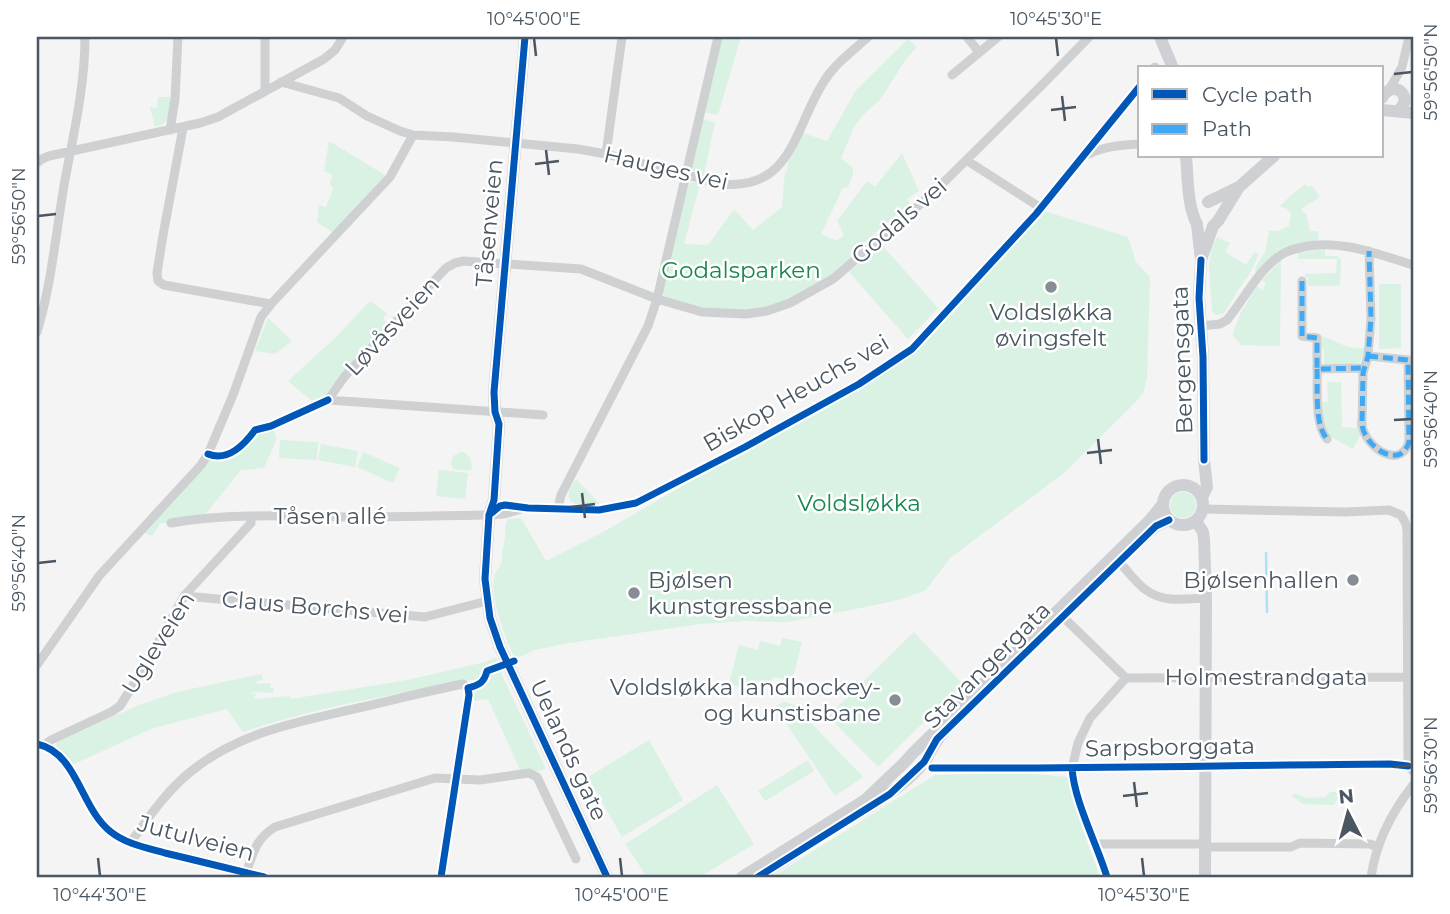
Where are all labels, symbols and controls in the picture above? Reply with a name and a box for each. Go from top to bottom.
text: 10°45'00"E [487,8,581,30]
text: 10°45'30"E [1010,8,1102,30]
text: 59°56'50"N [1420,23,1442,121]
legend [1138,66,1384,158]
text: Cycle path [1202,82,1313,107]
text: Path [1202,116,1252,141]
street label: Hauges vei [601,140,731,196]
street label: Tåsenveien [469,158,509,288]
text: 59°56'50"N [8,167,30,265]
street label: Godals vei [846,172,952,270]
park label: Godalsparken [661,256,821,284]
street label: Løvåsveien [339,270,445,382]
marker: Voldsløkka øvingsfelt [1043,279,1059,295]
street label: Bergensgata [1165,285,1199,435]
place label: Voldsløkka øvingsfelt [989,298,1113,352]
street label: Biskop Heuchs vei [698,328,894,458]
text: 59°56'40"N [1420,370,1442,468]
park label: Voldsløkka [797,489,921,517]
street label: Tåsen allé [274,502,386,530]
text: 59°56'40"N [8,514,30,612]
place label: Bjølsen kunstgressbane [648,566,832,620]
place label: Bjølsenhallen [1183,566,1339,594]
marker: Bjølsenhallen [1345,572,1361,588]
street label: Claus Borchs vei [221,585,409,629]
marker: Bjølsen kunstgressbane [626,585,642,601]
street label: Ugleveien [116,587,200,699]
street label: Stavangergata [918,596,1056,734]
street label: Holmestrandgata [1165,663,1367,691]
place label: Voldsløkka landhockey- og kunstisbane [610,673,881,727]
street label: Uelands gate [524,675,614,825]
marker: Voldsløkka landhockey- og kunstisbane [887,692,903,708]
text: 59°56'30"N [1420,716,1442,814]
street label: Sarpsborggata [1085,732,1255,762]
north arrow [1314,778,1384,848]
text: N [1337,784,1355,809]
street label: Jutulveien [134,809,257,867]
text: 10°44'30"E [53,884,147,906]
text: 10°45'00"E [575,884,669,906]
text: 10°45'30"E [1098,884,1190,906]

